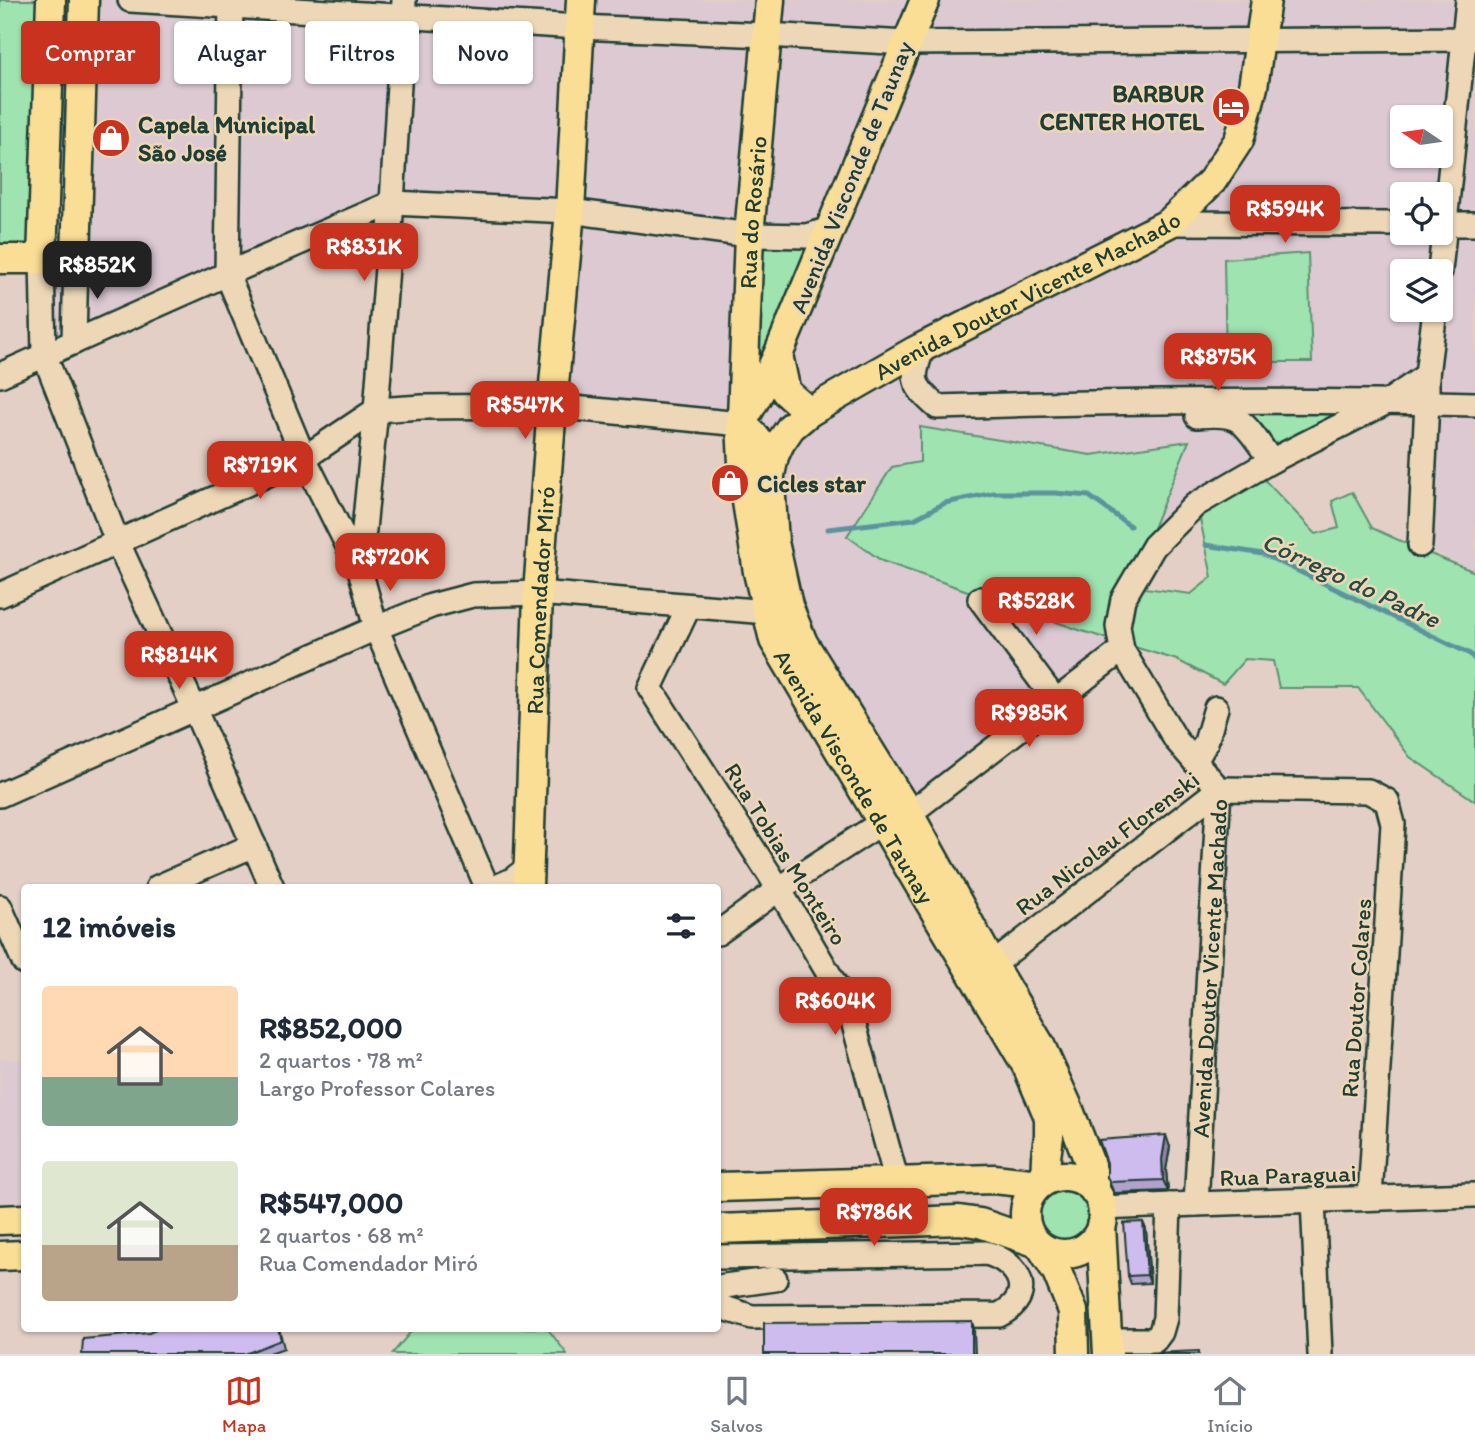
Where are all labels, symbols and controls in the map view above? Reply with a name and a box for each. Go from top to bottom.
chip: Comprar [21,21,160,84]
chip: Alugar [174,21,291,84]
chip: Filtros [305,21,419,84]
chip: Novo [433,21,533,84]
street label: Avenida Visconde de Taunay [783,37,919,317]
place label: BARBUR CENTER HOTEL [1040,79,1205,136]
hotel icon: BARBUR CENTER HOTEL [1210,86,1252,128]
north arrow [1390,105,1452,168]
map controls [1390,105,1453,322]
place label: Capela Municipal São José [138,110,315,167]
shop icon: Capela Municipal São José [90,117,132,159]
street label: Rua do Rosário [732,134,772,289]
button: locate [1390,182,1453,245]
pin: R$594K [1228,186,1342,245]
text: R$594K [1246,194,1324,222]
street label: Avenida Doutor Vicente Machado [869,205,1187,386]
pin: R$831K [307,224,421,283]
text: R$831K [326,232,402,260]
pin: R$852K [40,242,154,301]
text: R$852K [59,250,135,278]
button: layers [1390,259,1453,322]
pin: R$875K [1161,334,1275,393]
text: R$875K [1180,342,1256,370]
pin: R$547K [468,382,582,441]
text: R$547K [486,390,564,418]
pin: R$719K [203,442,317,501]
text: R$719K [223,450,297,478]
shop icon: Cicles star [709,462,751,504]
place label: Cicles star [757,469,866,498]
street label: Rua Comendador Miró [519,485,560,715]
water label: Córrego do Padre [1257,525,1446,636]
pin: R$720K [333,534,447,593]
text: R$720K [351,542,429,570]
pin: R$528K [979,578,1093,637]
text: R$528K [998,586,1074,614]
pin: R$814K [122,632,236,691]
text: R$814K [140,640,218,668]
street label: Avenida Visconde de Taunay [768,644,942,909]
pin: R$985K [972,690,1086,749]
text: R$985K [991,698,1067,726]
street label: Rua Tobias Monteiro [718,757,854,951]
street label: Rua Nicolau Florenski [1009,764,1205,922]
street label: Avenida Doutor Vicente Machado [1185,798,1233,1139]
street label: Rua Doutor Colares [1335,897,1377,1099]
icon: filters [662,907,700,945]
text: 12 imóveis [42,908,176,945]
pin: R$604K [778,978,892,1037]
text: R$604K [795,986,875,1014]
text: R$852,000 [259,1009,403,1046]
icon: home [98,1014,182,1098]
text: 2 quartos · 78 m² [259,1046,423,1074]
text: Largo Professor Colares [259,1074,495,1102]
street label: Rua Paraguai [1219,1158,1357,1192]
text: R$547,000 [259,1184,404,1221]
pin: R$786K [817,1188,931,1248]
icon: home [98,1189,182,1273]
text: R$786K [836,1197,912,1225]
text: 2 quartos · 68 m² [259,1221,424,1249]
text: Rua Comendador Miró [259,1249,478,1277]
tab: Mapa [222,1372,266,1437]
tab: Salvos [710,1372,763,1437]
tab: Início [1207,1372,1253,1437]

